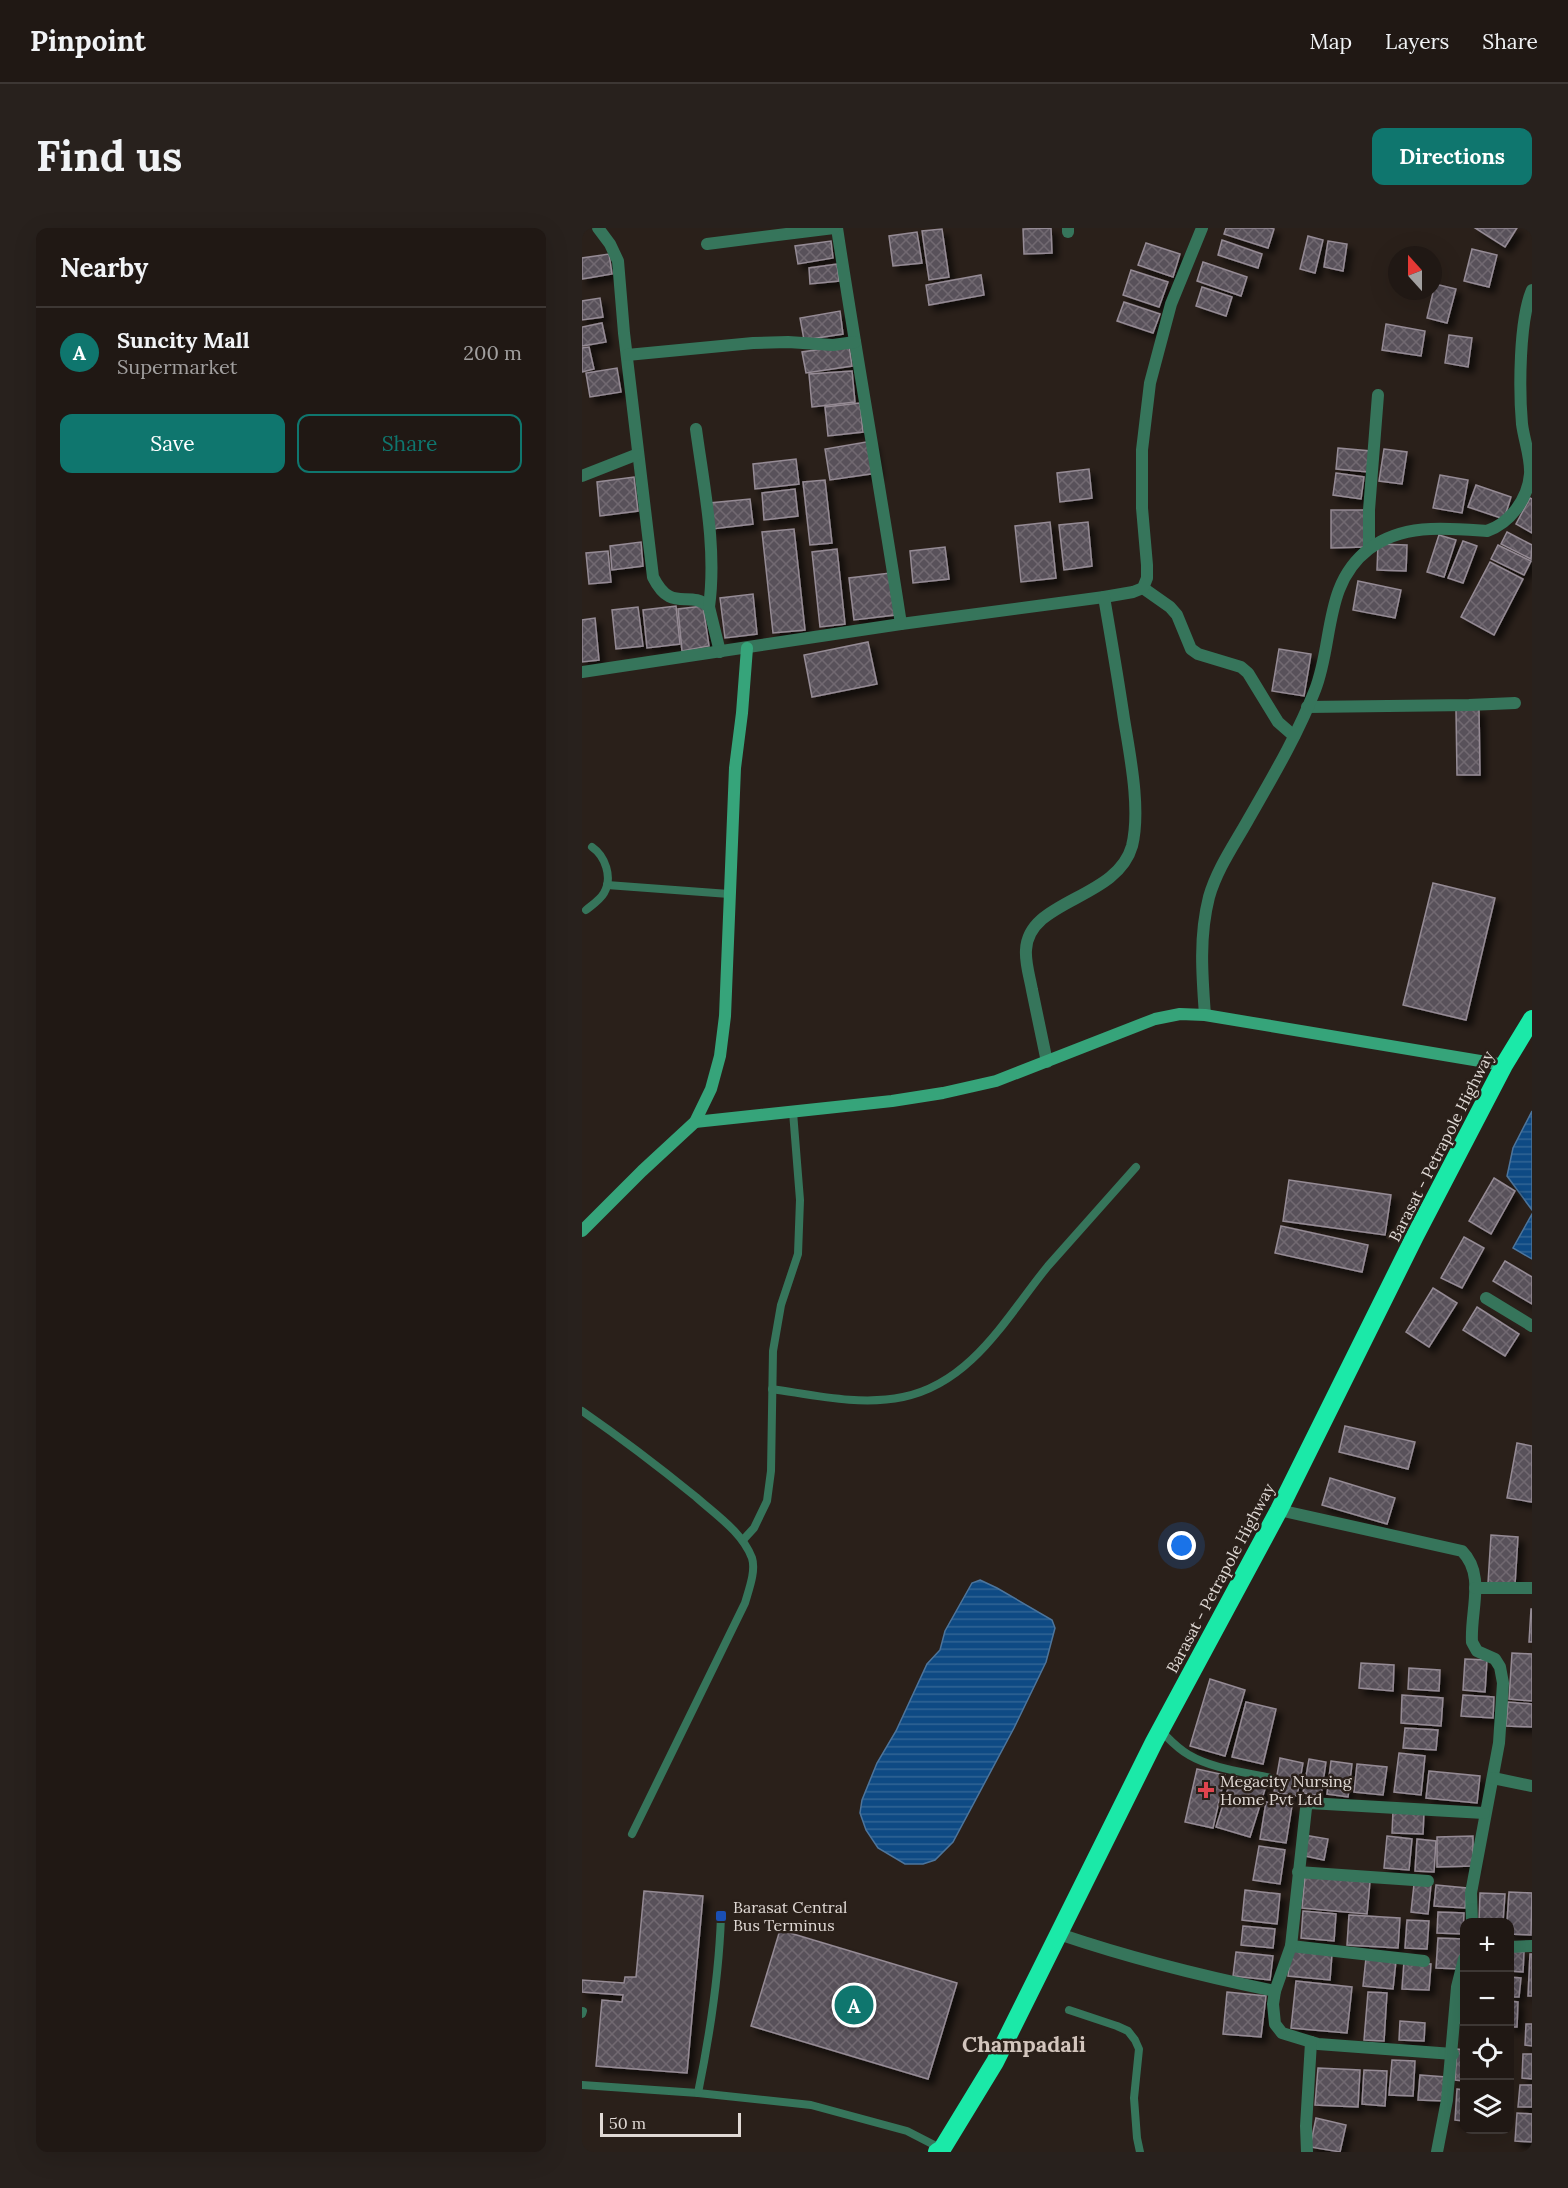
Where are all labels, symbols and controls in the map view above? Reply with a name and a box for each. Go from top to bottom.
text: Pinpoint [30,23,146,59]
text: Map [1309,28,1352,55]
text: Layers [1385,28,1449,55]
text: Share [1482,28,1538,55]
button: Directions [1372,128,1532,185]
text: Find us [36,129,182,183]
north arrow [1388,246,1442,300]
text: Nearby [60,251,148,284]
text: Suncity Mall [117,326,250,354]
text: A [73,340,86,365]
text: 200 m [463,340,522,365]
text: Supermarket [117,354,237,379]
button: Save [60,414,285,473]
button: Share [297,414,522,473]
street label: Barasat - Petrapole Highway [1384,1047,1498,1245]
street label: Barasat - Petrapole Highway [1162,1479,1279,1676]
your location [1167,1531,1196,1560]
place label: Megacity Nursing Home Pvt Ltd [1220,1771,1353,1809]
marker: Megacity Nursing Home Pvt Ltd [1197,1781,1215,1799]
place label: Barasat Central Bus Terminus [733,1897,847,1935]
marker: Barasat Central Bus Terminus [714,1909,728,1923]
map controls [1460,1918,1514,2134]
button: + [1460,1918,1514,1972]
button: − [1460,1972,1514,2026]
pin: A [834,1982,874,2028]
button: locate [1460,2026,1514,2080]
district label: Champadali [962,2030,1086,2058]
button: layers [1460,2080,1514,2134]
scale bar [600,2110,741,2138]
text: 50 m [609,2113,646,2133]

